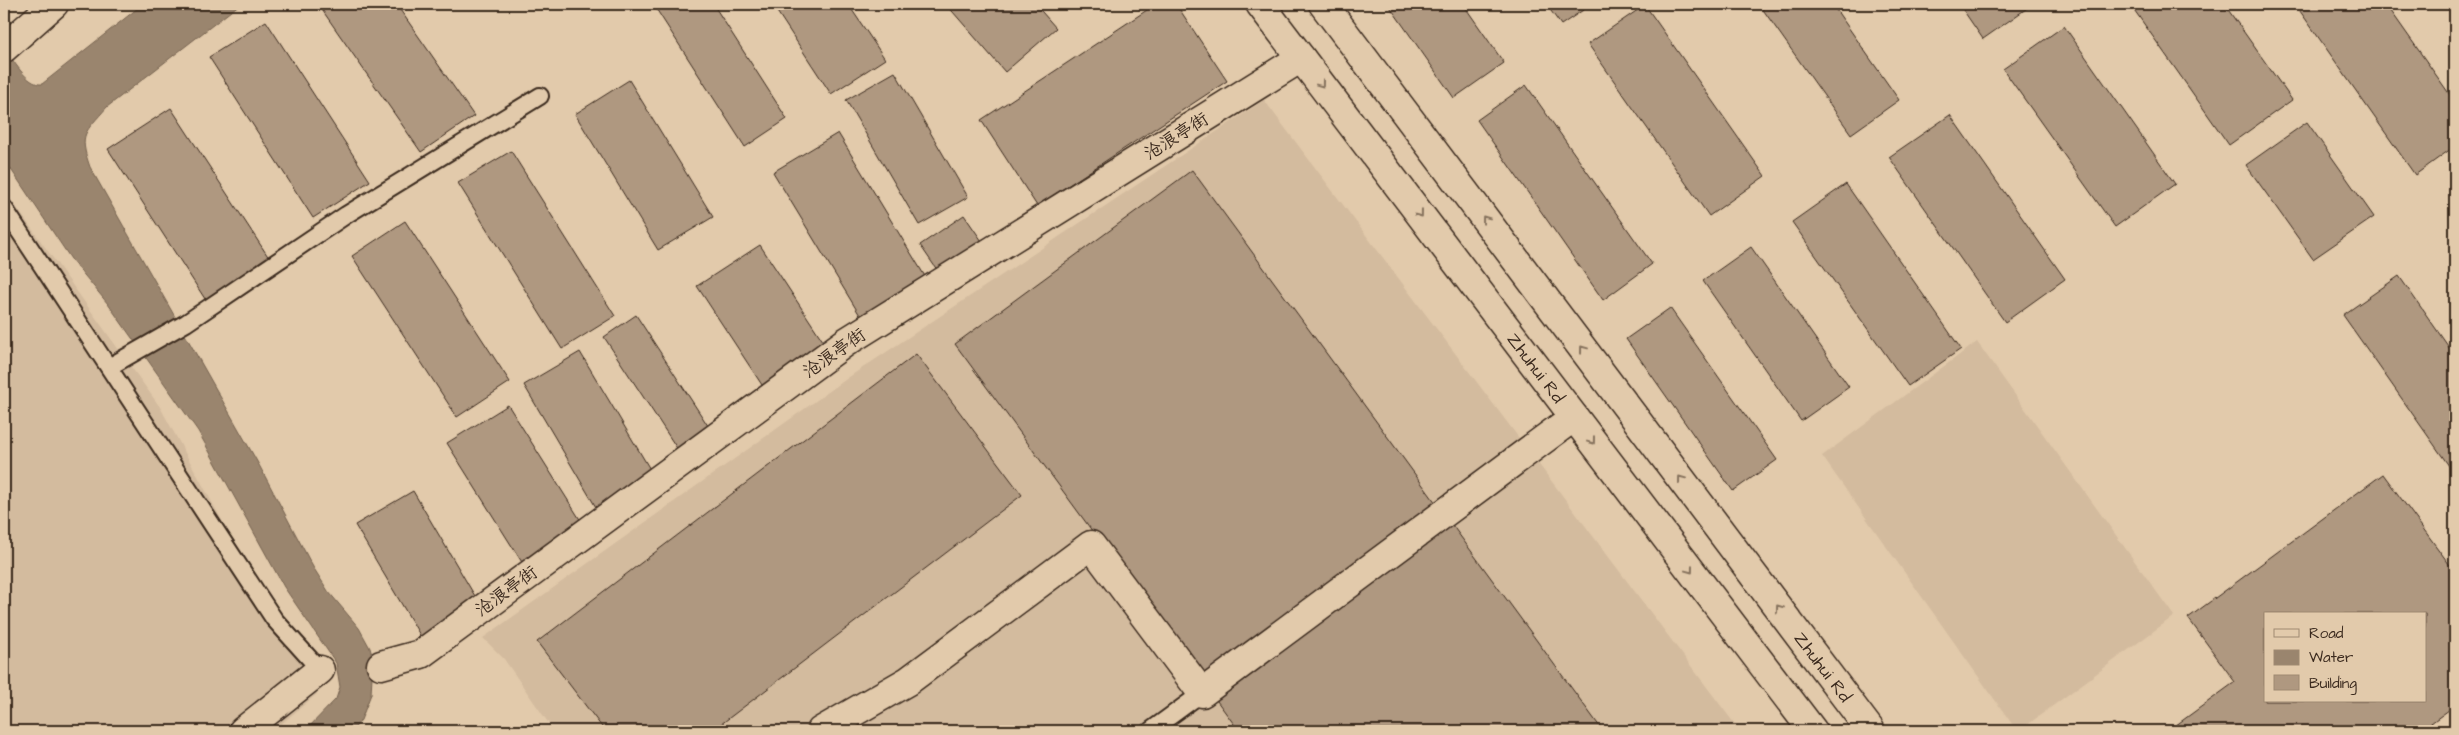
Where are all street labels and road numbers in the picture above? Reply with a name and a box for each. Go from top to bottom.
street label: 沧浪亭街 [1139,107,1213,166]
street label: 沧浪亭街 [798,323,871,384]
street label: Zhuhui Rd [1501,328,1570,409]
street label: 沧浪亭街 [470,560,543,623]
street label: Zhuhui Rd [1788,627,1857,708]

